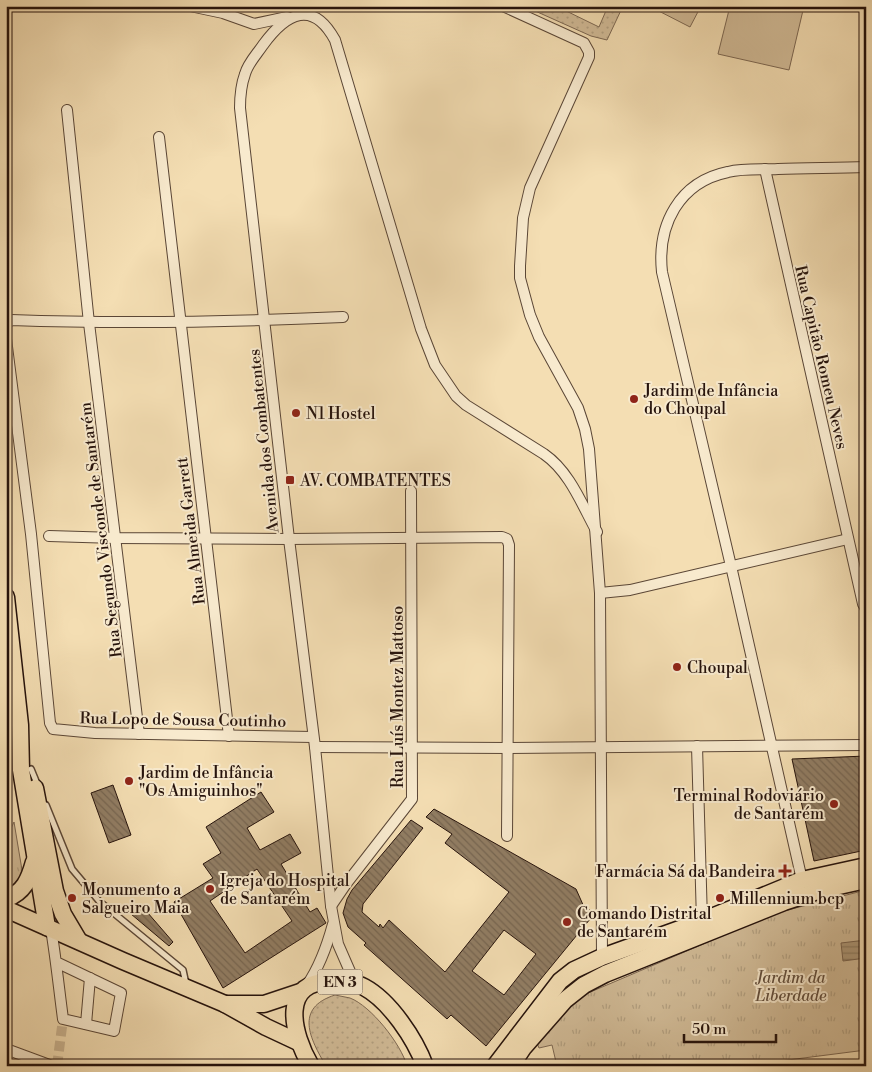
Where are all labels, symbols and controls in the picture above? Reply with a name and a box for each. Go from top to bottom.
street label: Rua Capitão Romeu Neves [790,263,852,451]
street label: Avenida dos Combatentes [244,348,284,535]
place label: Jardim de Infância do Choupal [643,381,779,419]
marker: Jardim de Infância do Choupal [628,393,640,405]
street label: Rua Segundo Visconde de Santarém [75,401,127,659]
place label: N1 Hostel [306,404,376,424]
marker: N1 Hostel [290,407,302,419]
street label: Rua Almeida Garrett [172,456,210,606]
place label: AV. COMBATENTES [299,471,451,491]
marker: AV. COMBATENTES [284,474,296,486]
street label: Rua Luís Montez Mattoso [388,606,408,788]
place label: Choupal [687,658,748,678]
marker: Choupal [671,661,683,673]
street label: Rua Lopo de Sousa Coutinho [79,708,287,732]
place label: Jardim de Infância "Os Amiguinhos" [138,763,274,801]
marker: Jardim de Infância "Os Amiguinhos" [123,775,135,787]
place label: Terminal Rodoviário de Santarém [673,786,824,824]
marker: Terminal Rodoviário de Santarém [828,798,840,810]
place label: Farmácia Sá da Bandeira [596,862,776,882]
marker: Farmácia Sá da Bandeira [779,865,791,877]
place label: Igreja do Hospital de Santarém [220,871,350,909]
place label: Monumento a Salgueiro Maia [82,880,190,918]
marker: Igreja do Hospital de Santarém [204,883,216,895]
place label: Millennium bcp [730,889,844,909]
marker: Monumento a Salgueiro Maia [66,892,78,904]
marker: Millennium bcp [714,892,726,904]
place label: Comando Distrital de Santarém [577,904,712,942]
marker: Comando Distrital de Santarém [561,916,573,928]
park label: Jardim da Liberdade [755,968,827,1006]
road number: EN 3 [318,970,362,994]
scale bar [684,1012,777,1044]
text: 50 m [692,1020,726,1039]

